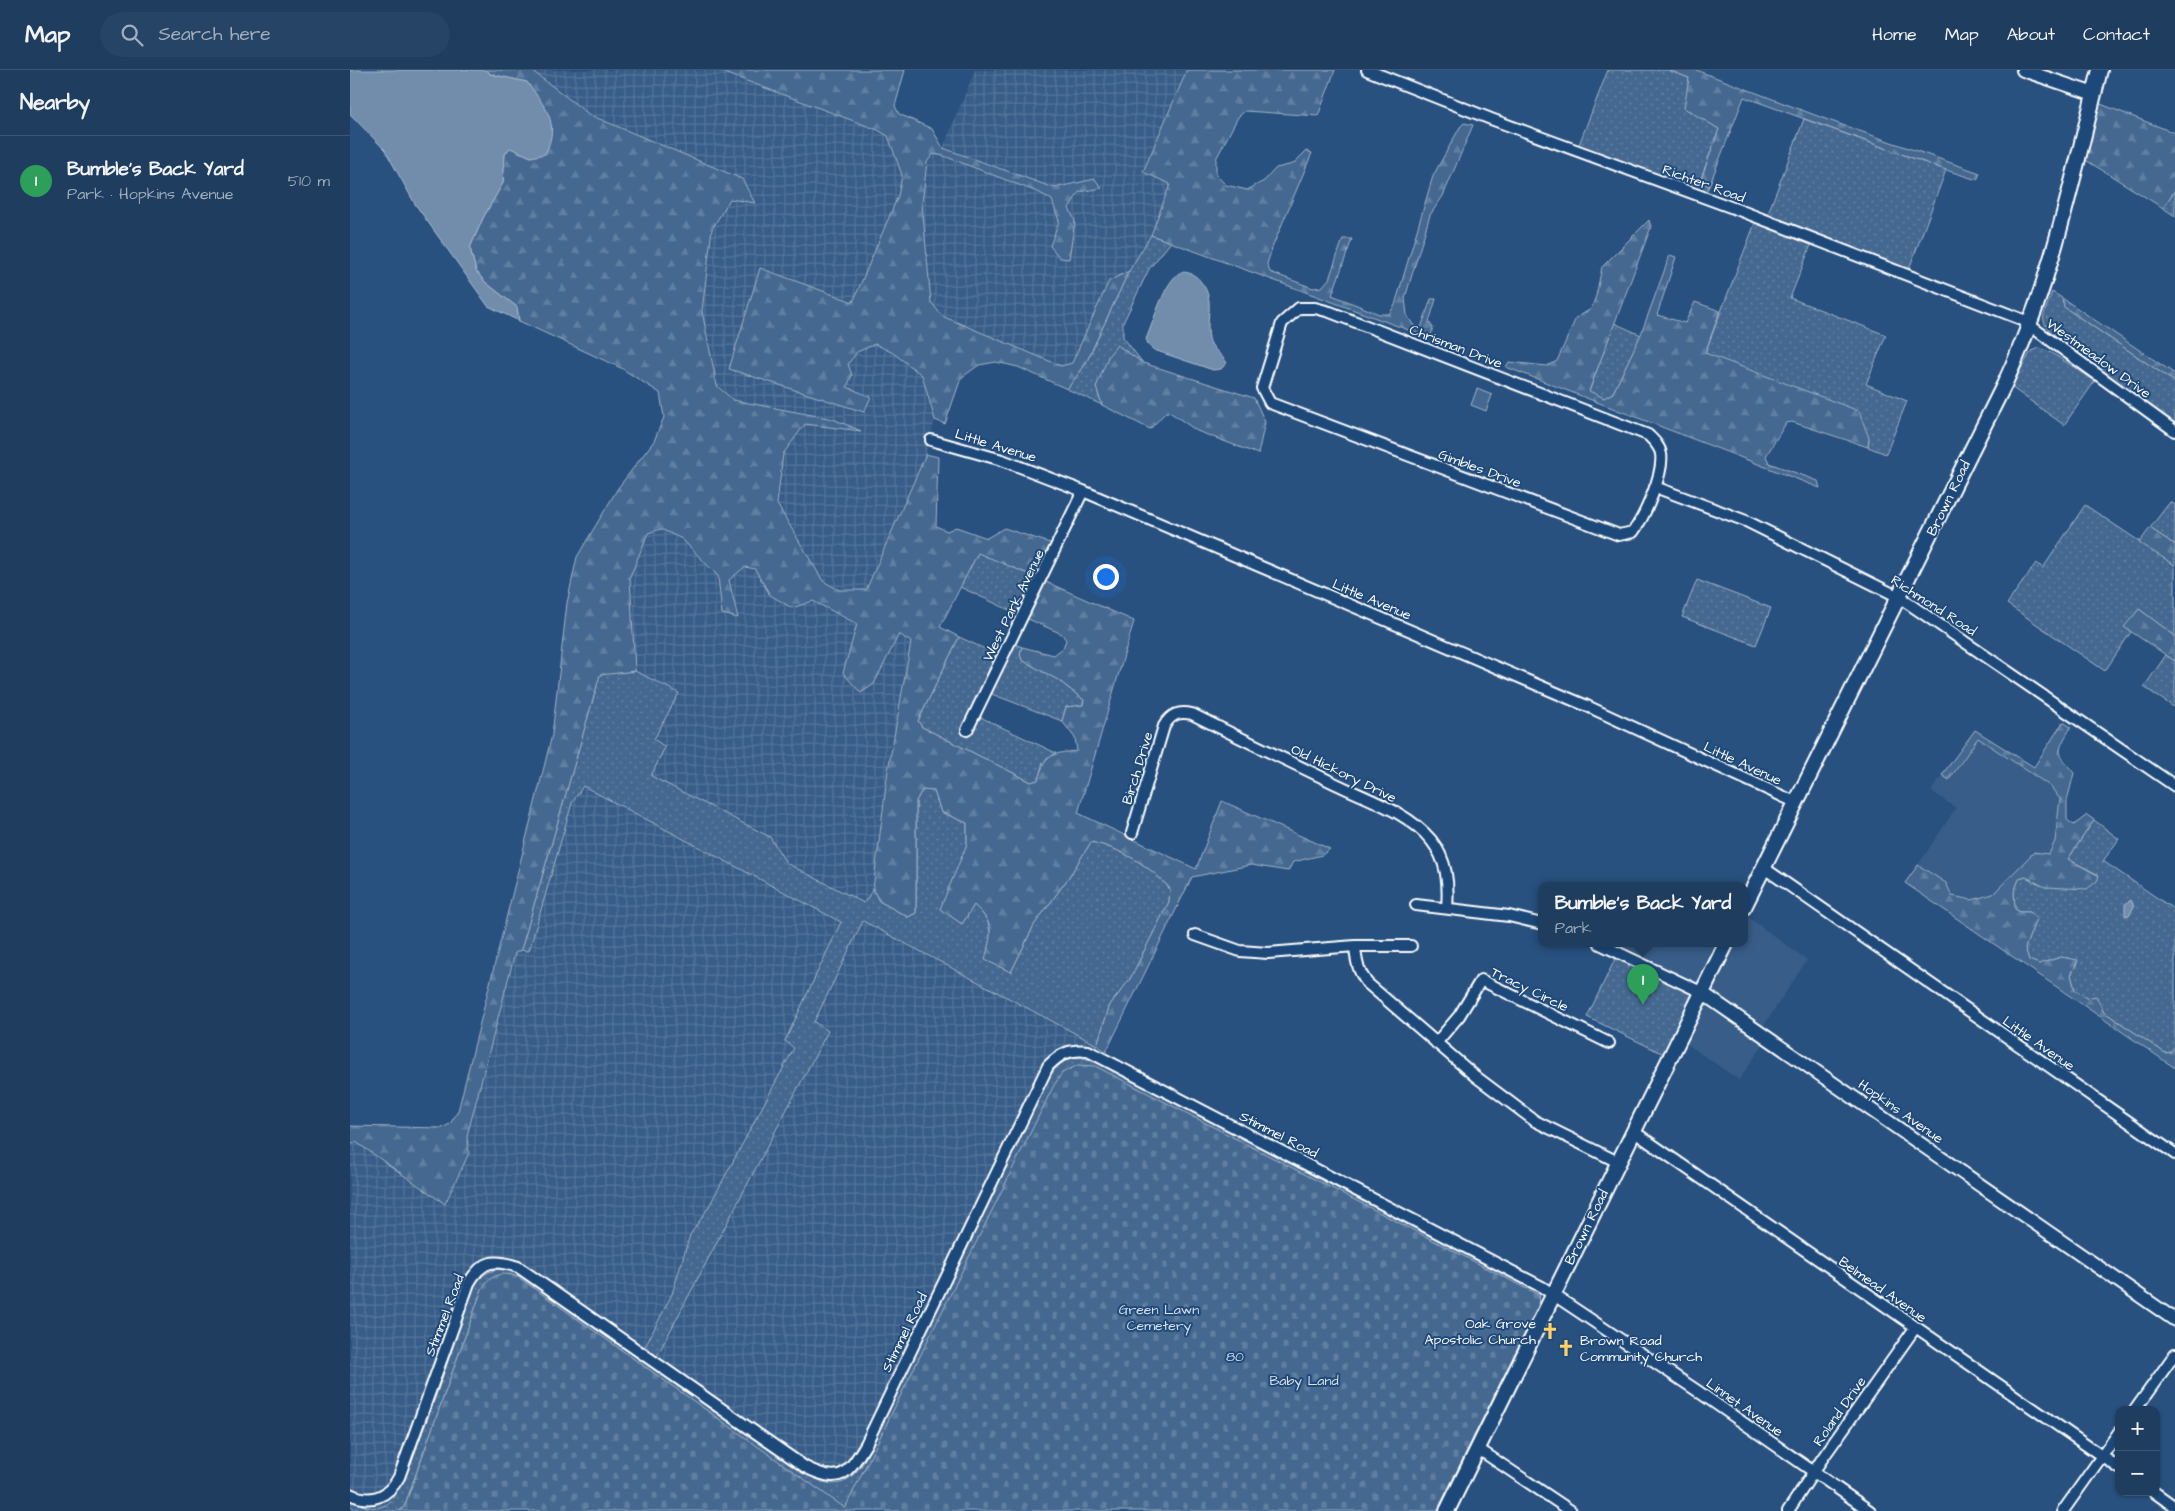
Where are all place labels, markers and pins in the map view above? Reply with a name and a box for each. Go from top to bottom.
pin: 1 [1627,964,1659,1005]
place label: Oak Grove Apostolic Church [1425,1314,1536,1350]
church icon: Oak Grove Apostolic Church [1540,1321,1560,1341]
place label: Brown Road Community Church [1580,1331,1702,1367]
church icon: Brown Road Community Church [1556,1338,1576,1358]

